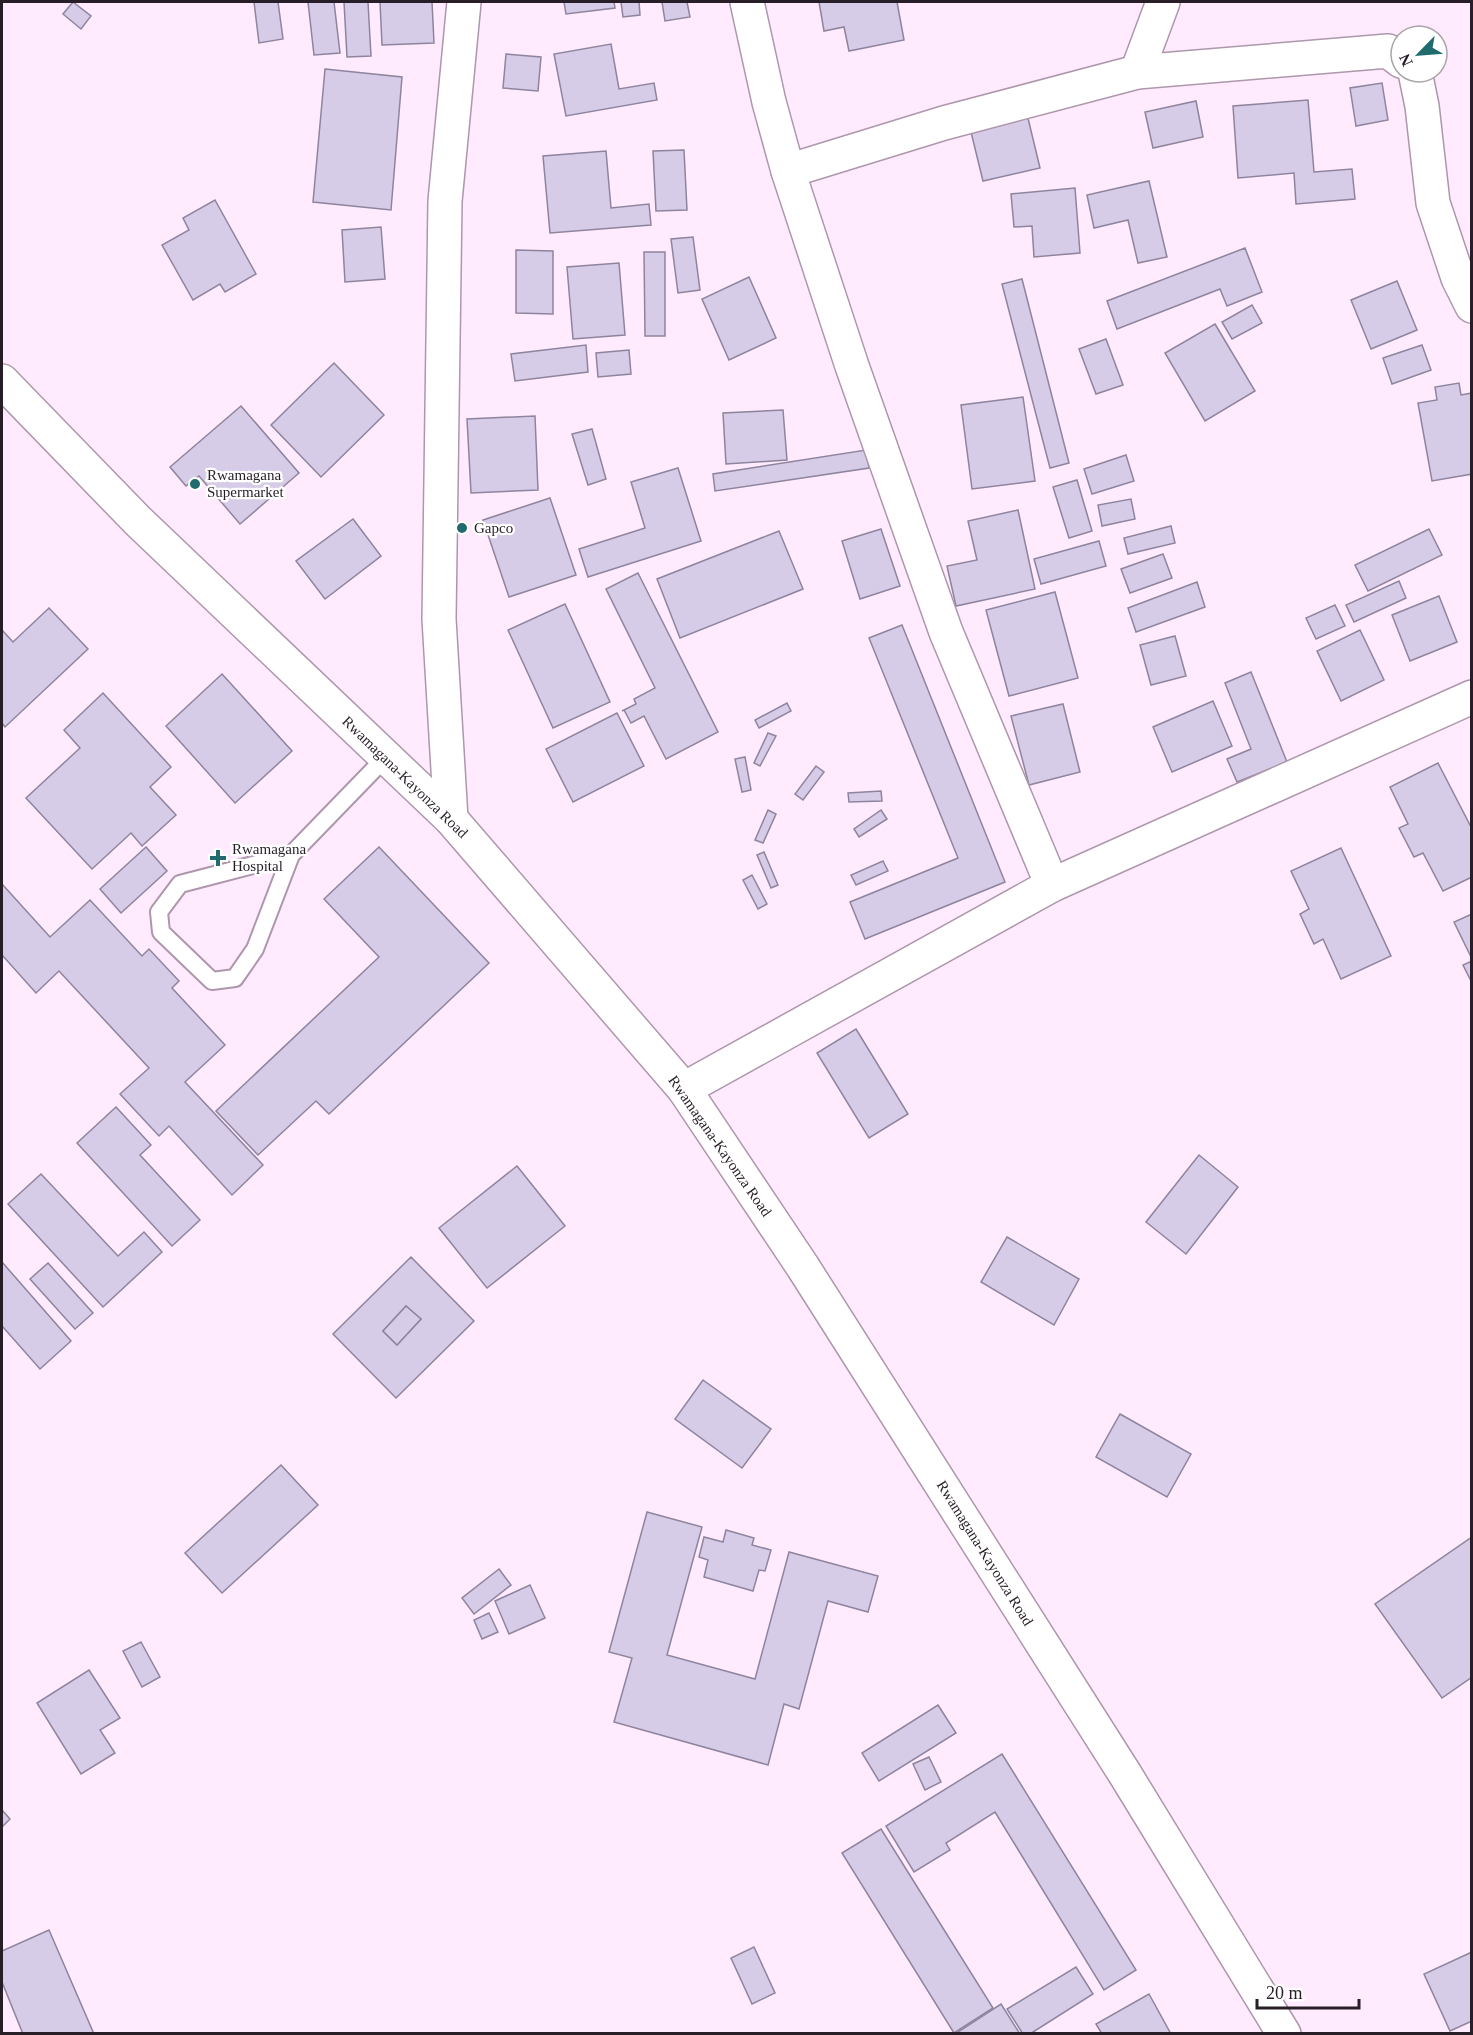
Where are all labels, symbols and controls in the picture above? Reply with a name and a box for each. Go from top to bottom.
north arrow [1389,24,1449,84]
text: N [1396,51,1416,69]
place label: Rwamagana Supermarket [207,467,284,500]
marker: Rwamagana Supermarket [188,477,202,491]
place label: Gapco [474,520,513,536]
marker: Gapco [455,521,469,535]
street label: Rwamagana-Kayonza Road [339,713,471,841]
place label: Rwamagana Hospital [232,841,306,874]
marker: Rwamagana Hospital [209,849,227,867]
street label: Rwamagana-Kayonza Road [665,1073,775,1220]
street label: Rwamagana-Kayonza Road [934,1478,1037,1629]
scale bar [1257,1972,1359,2010]
text: 20 m [1266,1983,1303,2003]

